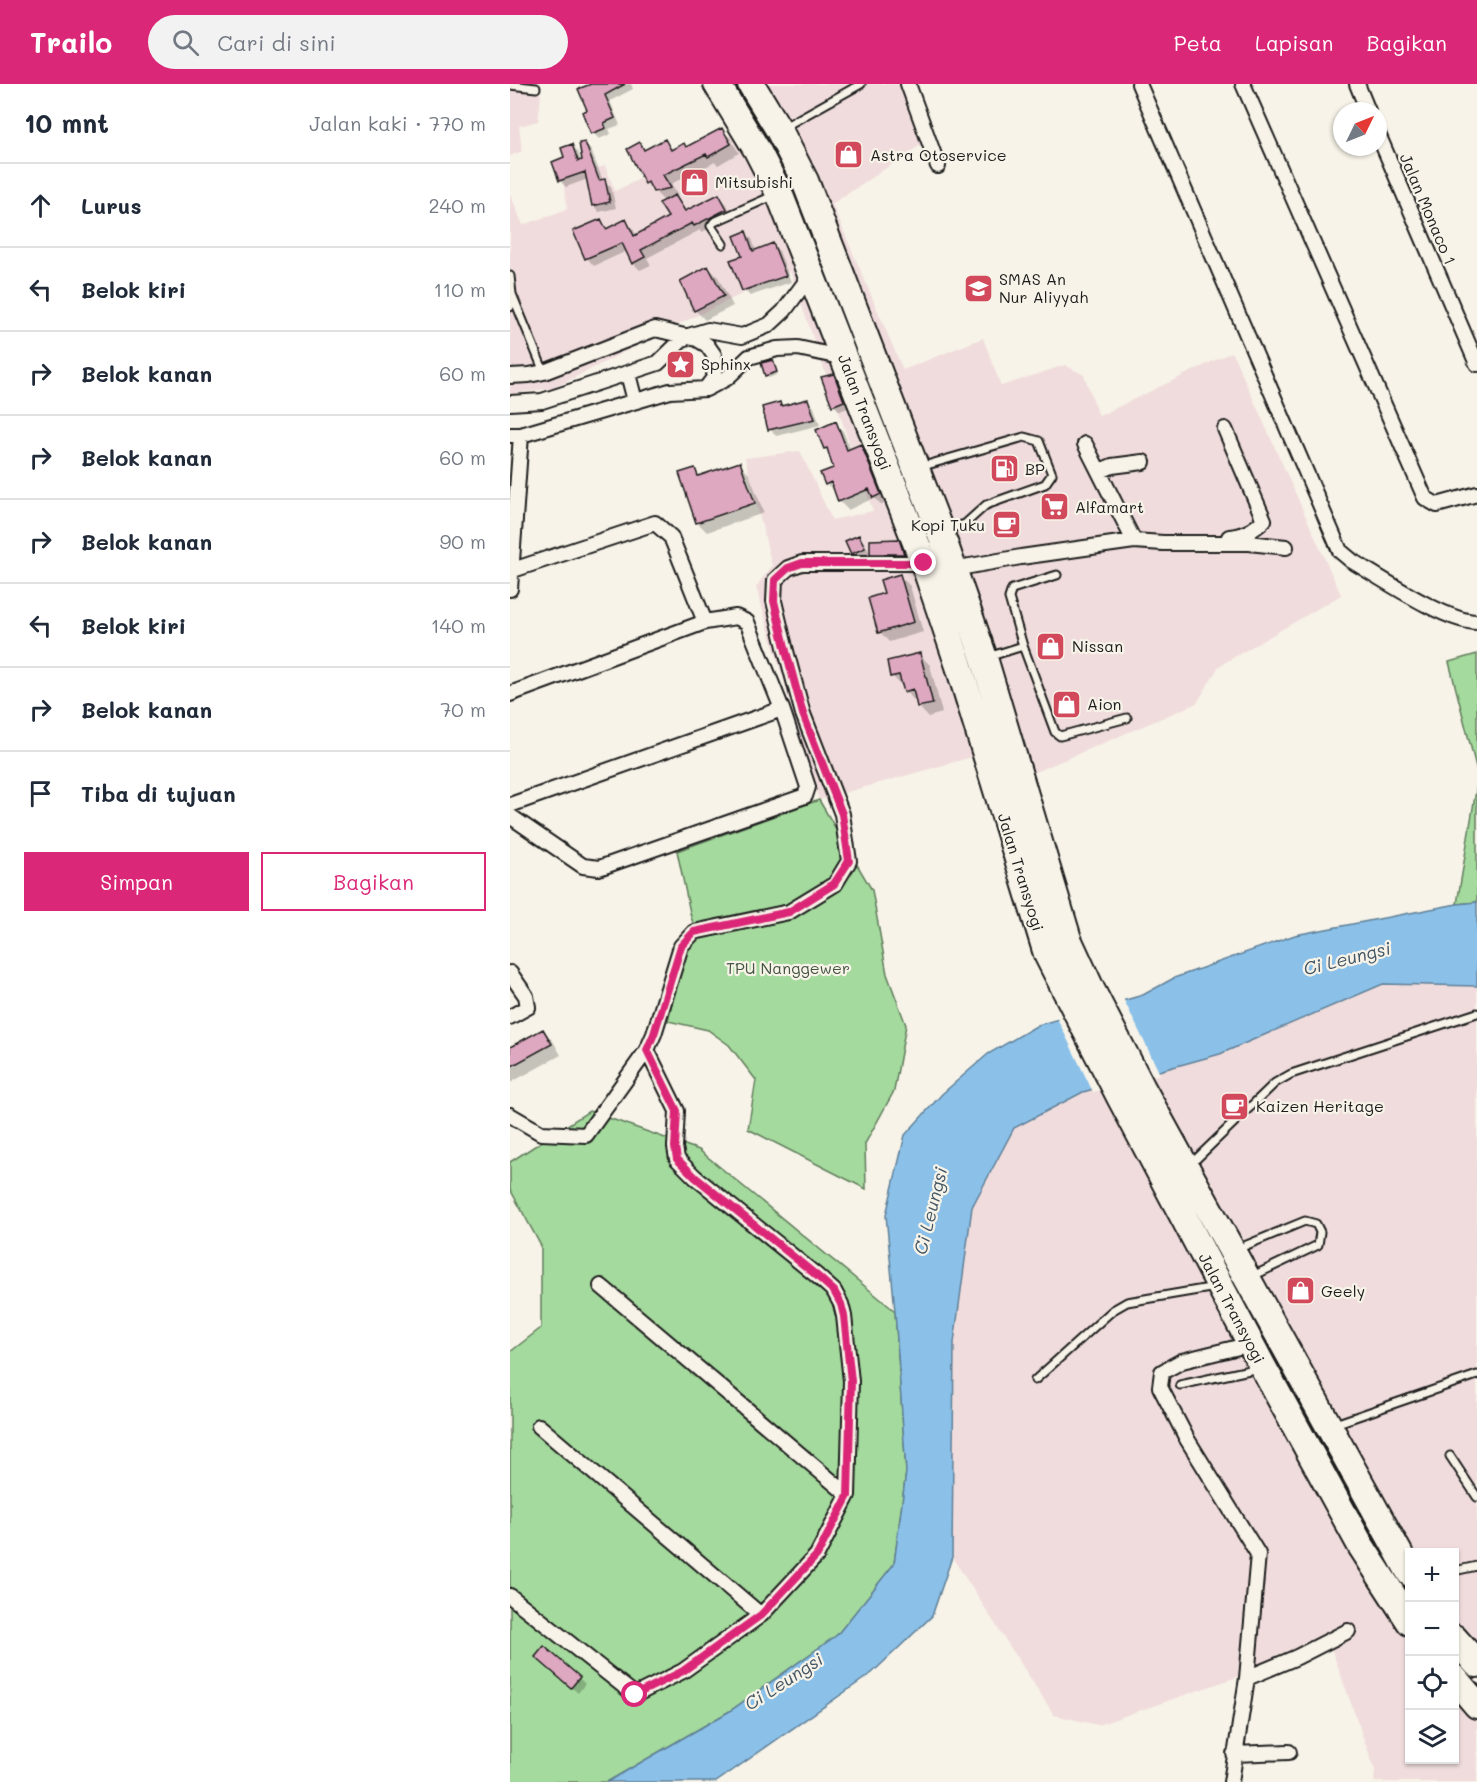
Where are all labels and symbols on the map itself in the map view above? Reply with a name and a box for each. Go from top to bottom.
north arrow [1333,102,1387,156]
shop icon: Astra Otoservice [833,139,865,171]
place label: Astra Otoservice [870,144,1007,165]
street label: Jalan Monaco 1 [1396,150,1461,268]
shop icon: Mitsubishi [678,166,710,198]
place label: Mitsubishi [715,171,793,192]
place label: SMAS An Nur Aliyyah [999,268,1088,307]
school or university icon: SMAS An Nur Aliyyah [962,272,994,304]
place icon: Sphinx [664,348,696,380]
street label: Jalan Transyogi [834,351,897,473]
place label: Sphinx [701,353,751,374]
fuel station icon: BP [988,453,1020,485]
place label: BP [1025,458,1045,479]
supermarket icon: Alfamart [1038,491,1070,523]
place label: Alfamart [1075,496,1144,517]
cafe icon: Kopi Tuku [990,509,1022,541]
place label: Kopi Tuku [911,514,985,535]
route end [910,549,936,575]
shop icon: Nissan [1035,630,1067,662]
place label: Nissan [1072,635,1123,656]
shop icon: Aion [1050,688,1082,720]
place label: Aion [1087,693,1121,714]
street label: Jalan Transyogi [994,810,1049,933]
water label: Ci Leungsi [1301,935,1393,980]
park label: TPU Nanggewer [726,957,850,978]
cafe icon: Kaizen Heritage [1219,1090,1251,1122]
place label: Kaizen Heritage [1256,1095,1384,1116]
water label: Ci Leungsi [908,1164,953,1257]
street label: Jalan Transyogi [1194,1249,1270,1367]
shop icon: Geely [1284,1275,1316,1307]
place label: Geely [1321,1280,1365,1301]
water label: Ci Leungsi [739,1647,828,1716]
route start [621,1681,647,1707]

